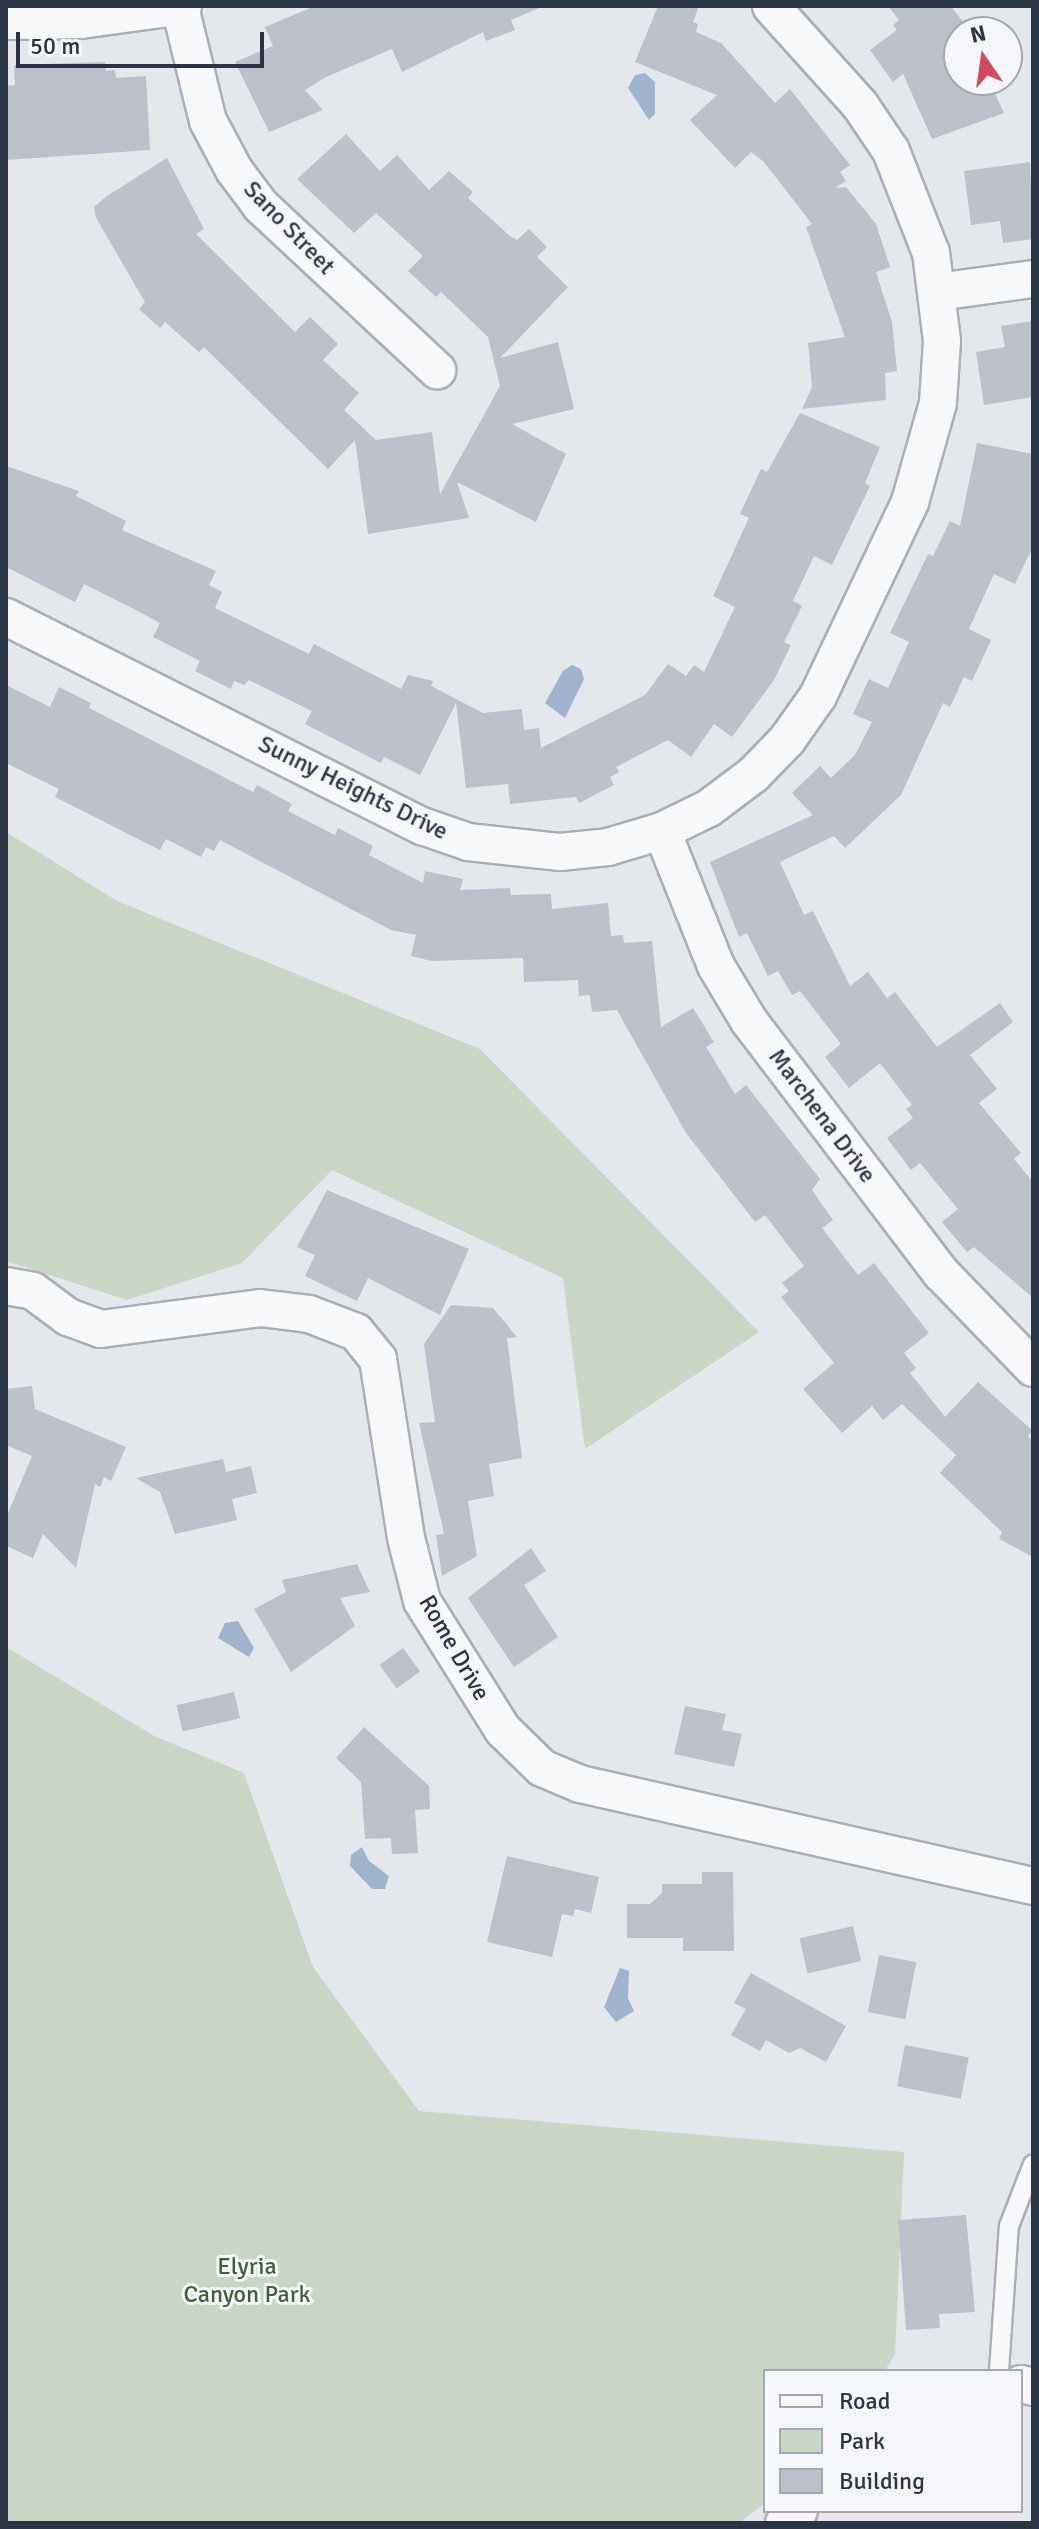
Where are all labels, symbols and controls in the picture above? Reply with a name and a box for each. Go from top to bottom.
scale bar [20,16,268,66]
north arrow [943,16,1023,96]
text: N [967,19,988,49]
text: 50 m [30,31,80,61]
street label: Sano Street [237,175,341,281]
street label: Sunny Heights Drive [254,730,452,846]
street label: Marchena Drive [762,1043,882,1189]
street label: Rome Drive [412,1590,496,1706]
park label: Elyria Canyon Park [183,2253,311,2309]
legend [763,2369,1023,2513]
text: Road [839,2386,890,2416]
text: Park [839,2426,885,2456]
text: Building [839,2466,925,2496]

